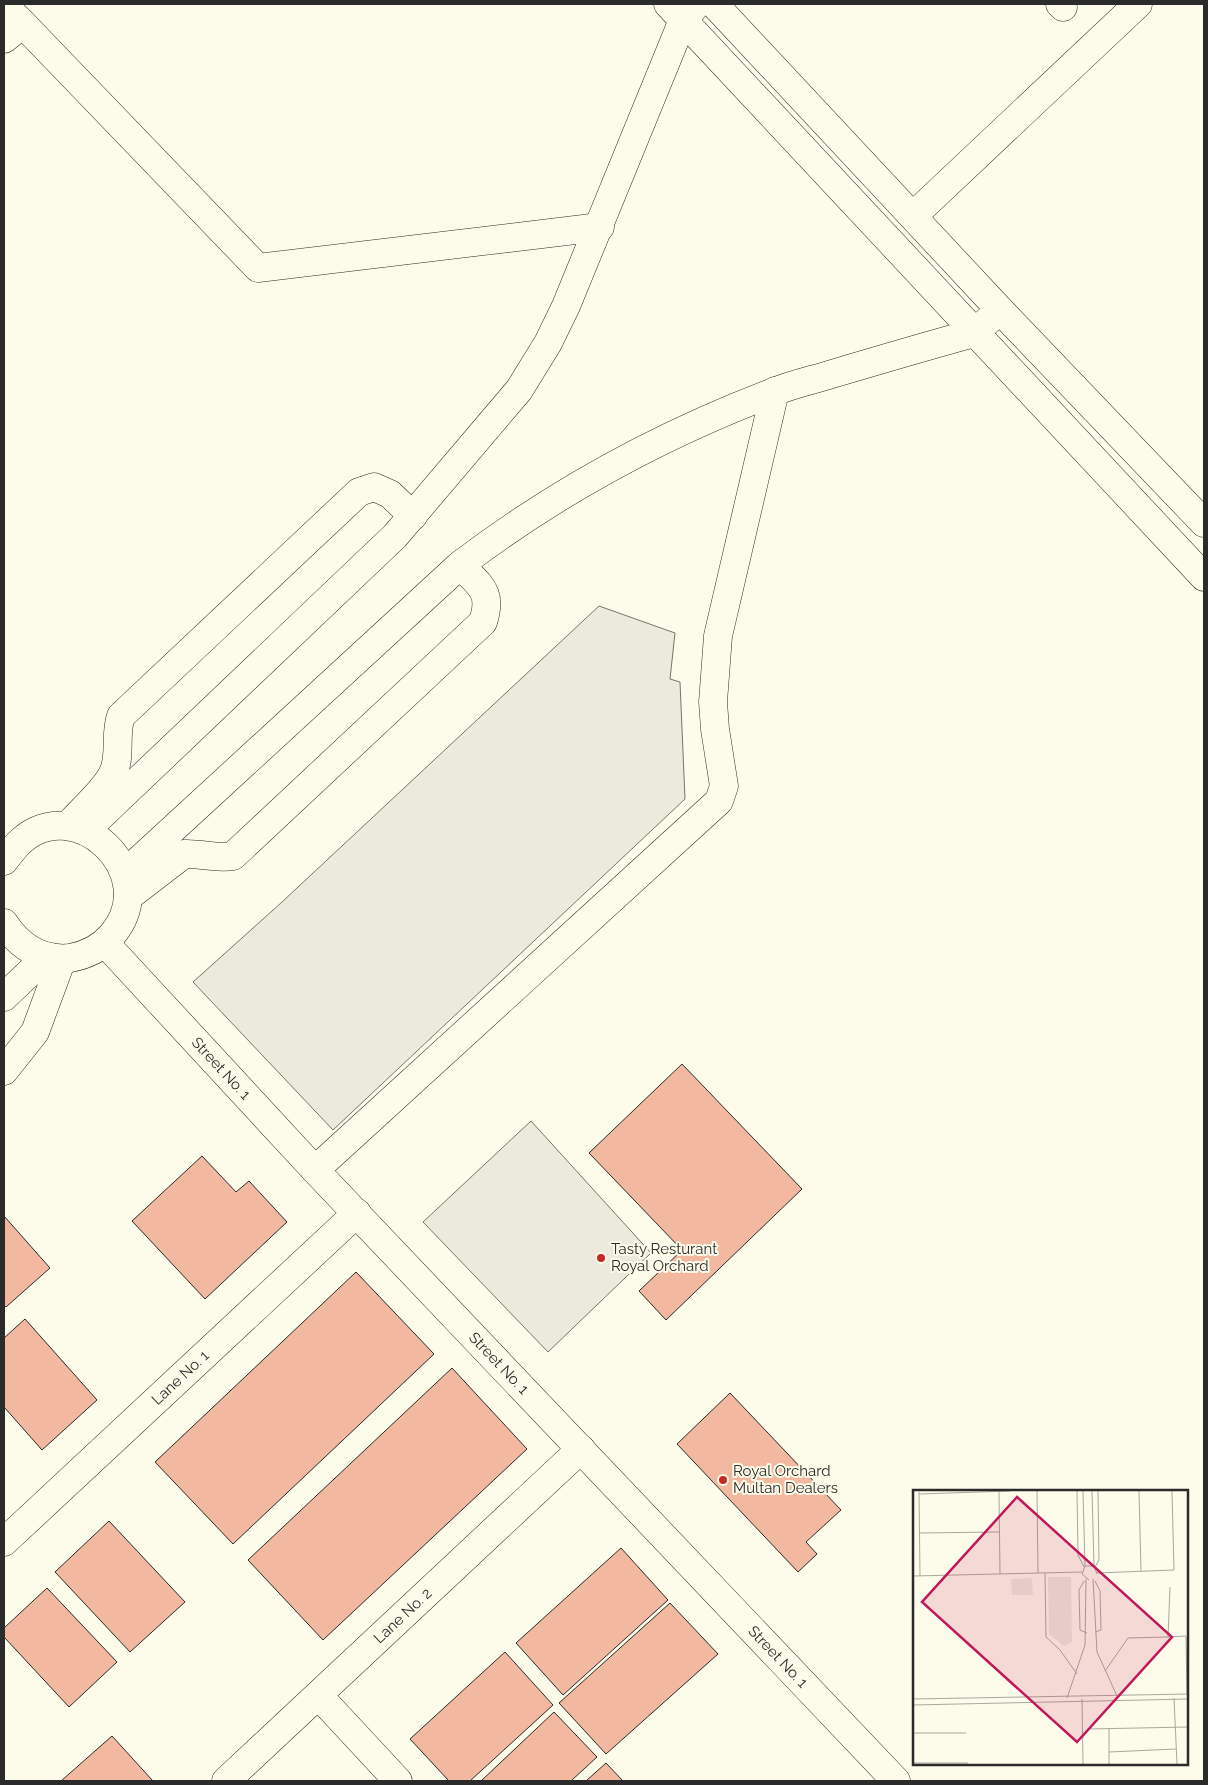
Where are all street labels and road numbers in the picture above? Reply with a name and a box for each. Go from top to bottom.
street label: Street No. 1 [188,1034,255,1104]
street label: Street No. 1 [465,1329,533,1398]
street label: Lane No. 1 [148,1346,213,1409]
street label: Lane No. 2 [370,1584,436,1647]
street label: Street No. 1 [744,1622,812,1692]

